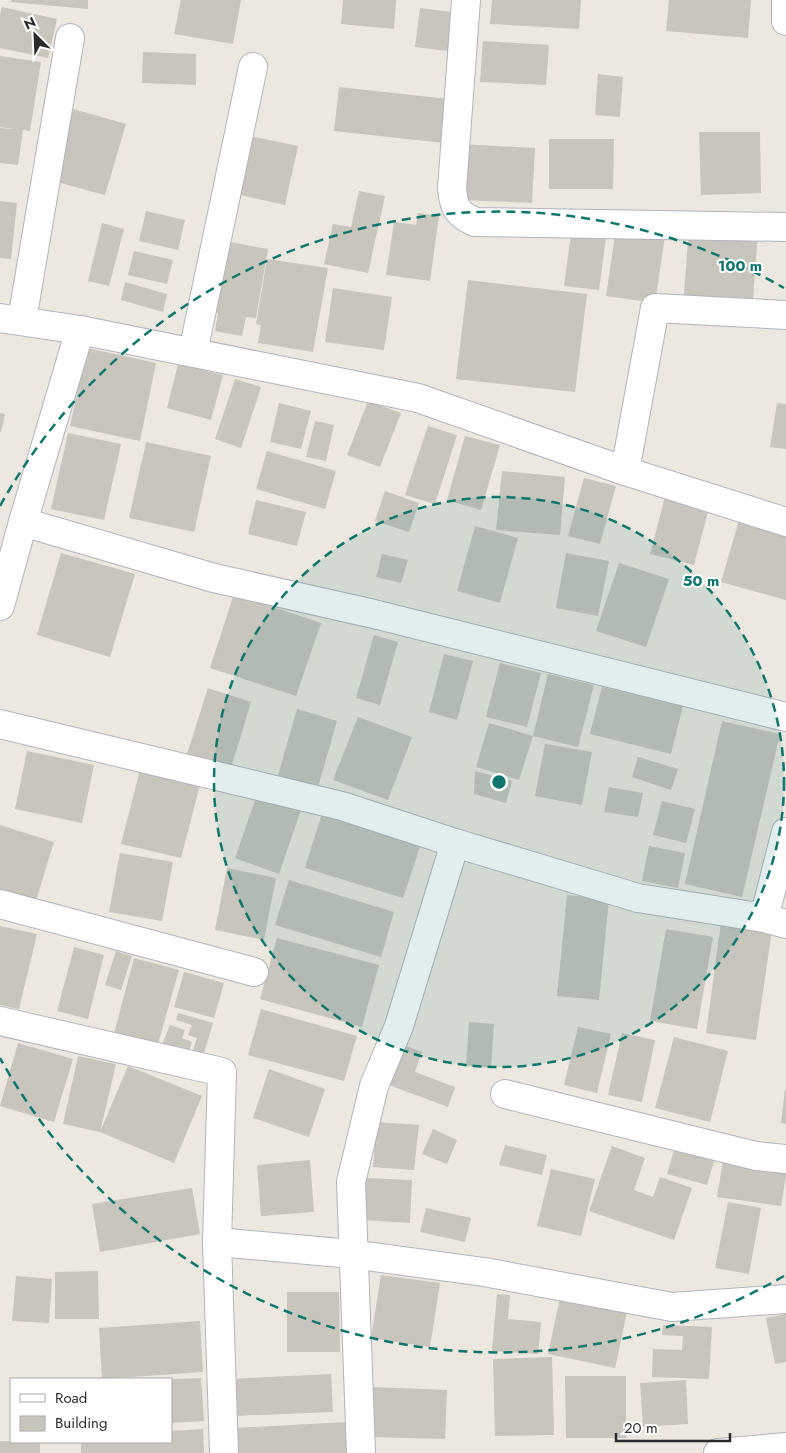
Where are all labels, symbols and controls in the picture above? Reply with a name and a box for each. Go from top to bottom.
north arrow [10,10,60,60]
text: N [21,12,39,35]
text: 100 m [718,255,762,277]
text: 50 m [683,570,719,592]
centre of rings [490,773,508,791]
legend [10,1378,172,1443]
text: Road [55,1387,87,1409]
scale bar [616,1410,730,1442]
text: Building [55,1412,107,1434]
text: 20 m [624,1417,658,1439]

